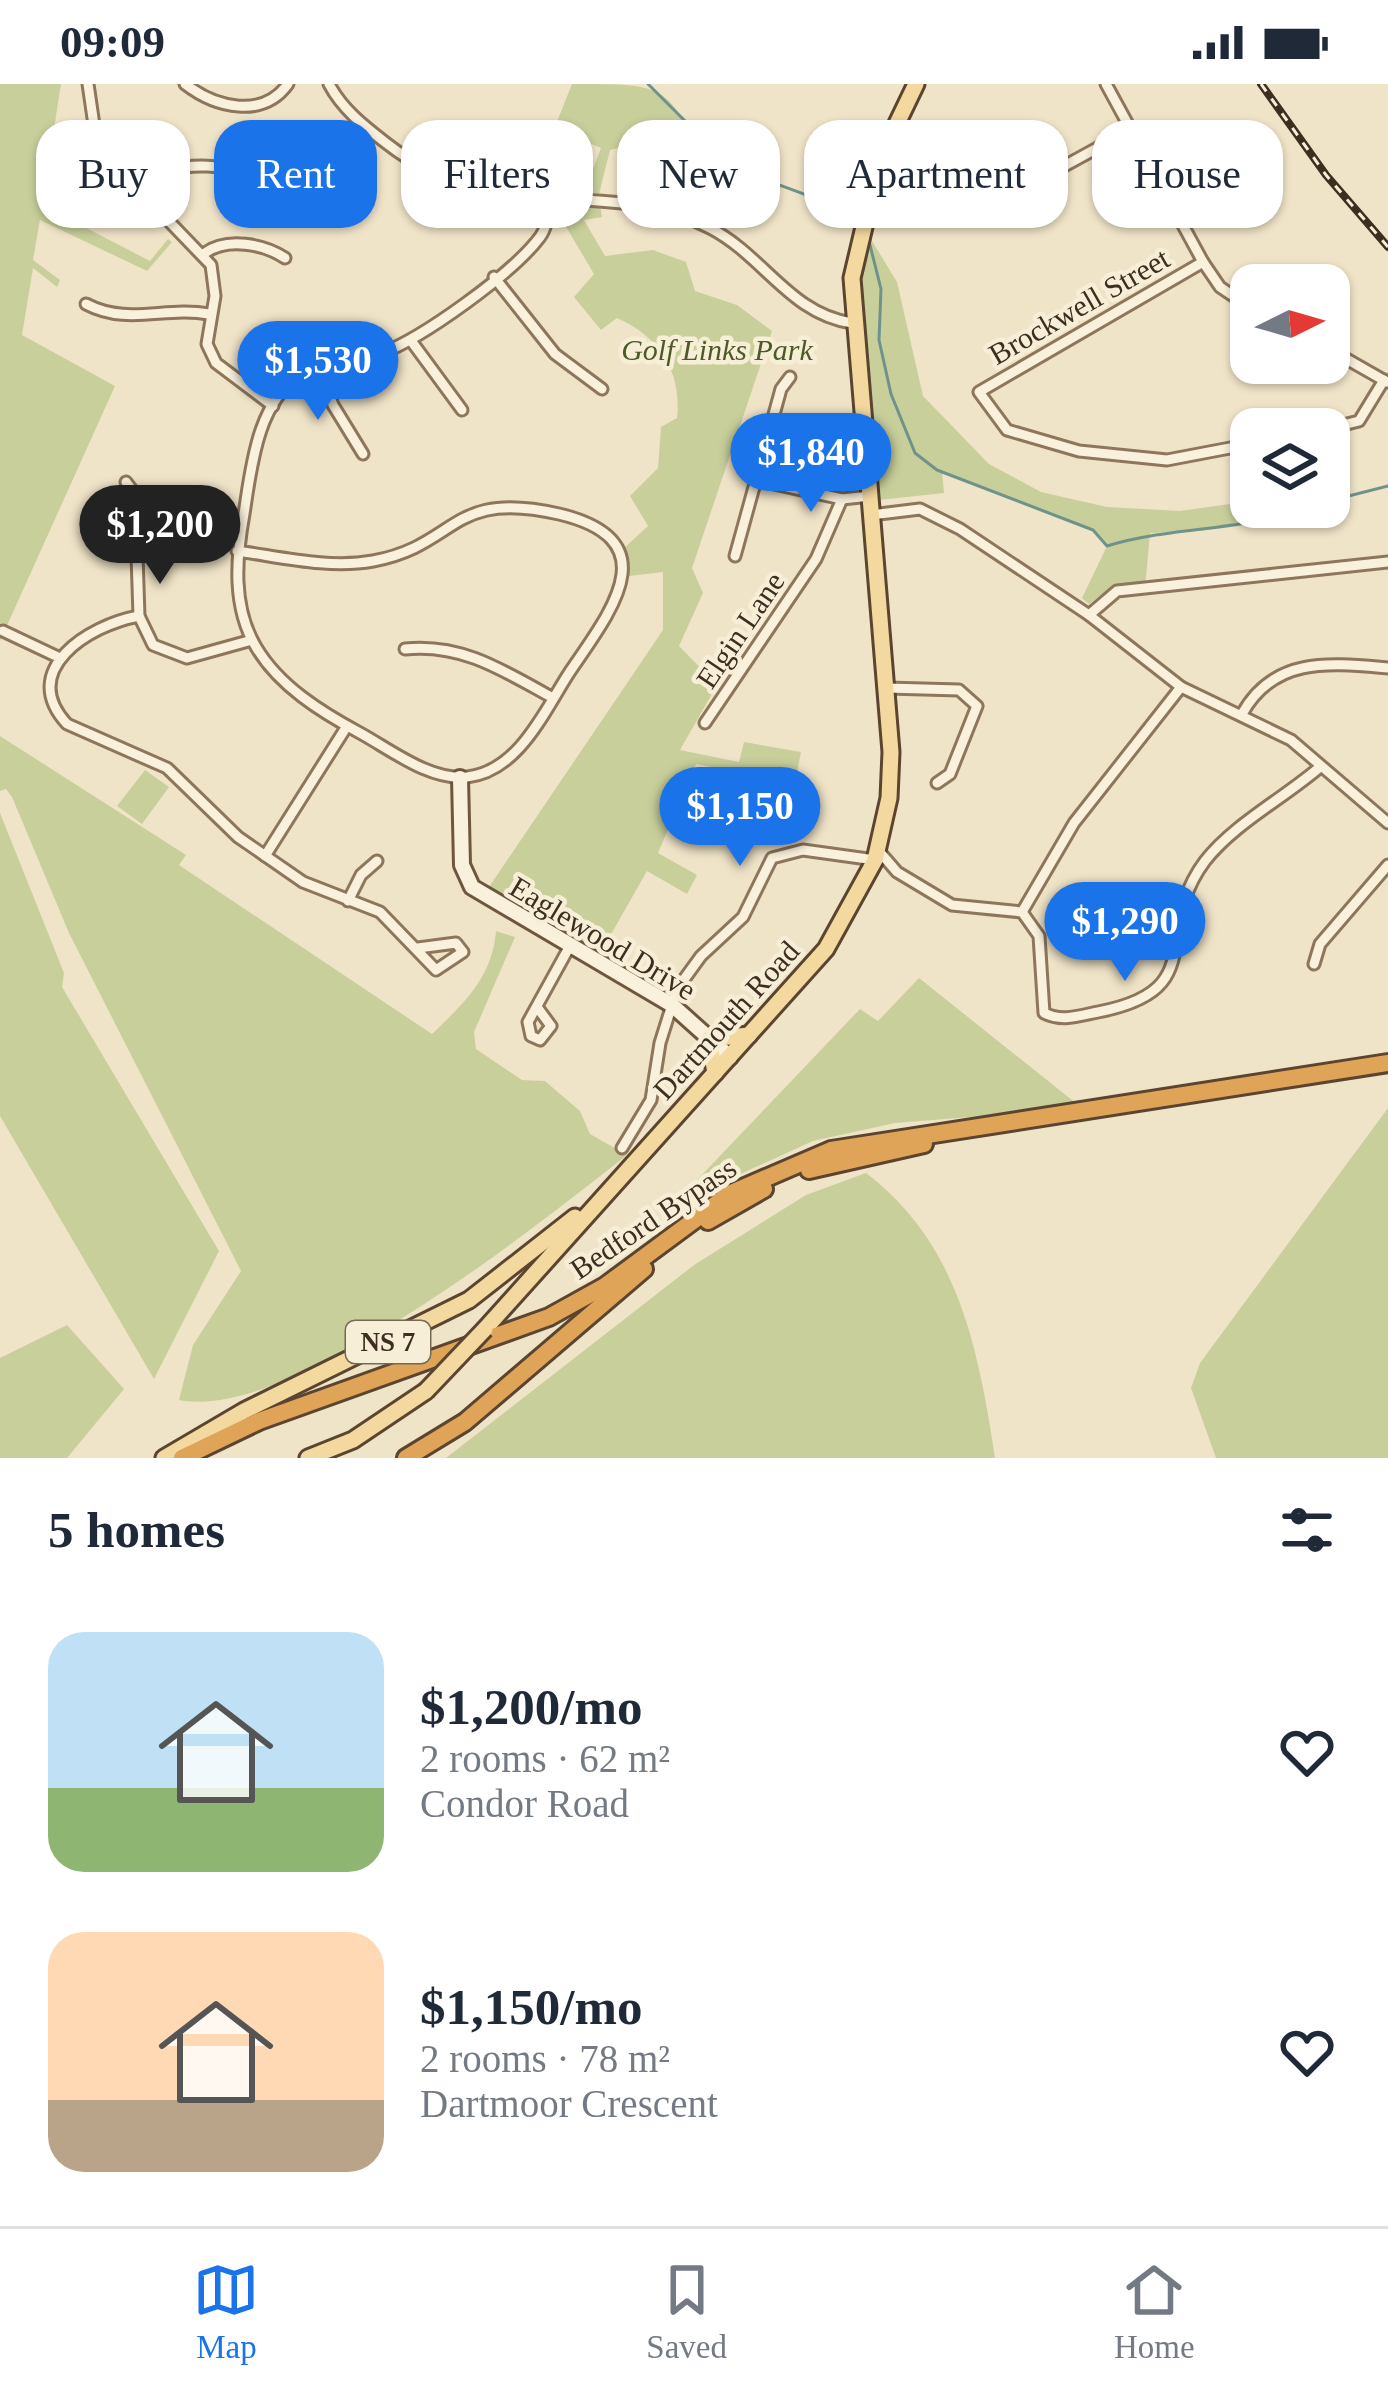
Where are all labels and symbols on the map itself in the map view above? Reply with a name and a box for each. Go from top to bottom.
street label: Brockwell Street [983,241,1175,371]
north arrow [1230,264,1350,384]
pin: $1,530 [220,321,416,423]
park label: Golf Links Park [621,333,814,366]
pin: $1,840 [713,413,909,515]
pin: $1,200 [62,485,258,587]
street label: Elgin Lane [689,566,791,694]
pin: $1,150 [642,767,838,869]
street label: Eaglewood Drive [504,870,702,1006]
pin: $1,290 [1027,882,1223,984]
street label: Dartmouth Road [647,934,805,1106]
street label: Bedford Bypass [564,1151,742,1285]
road number: NS 7 [346,1321,430,1363]

